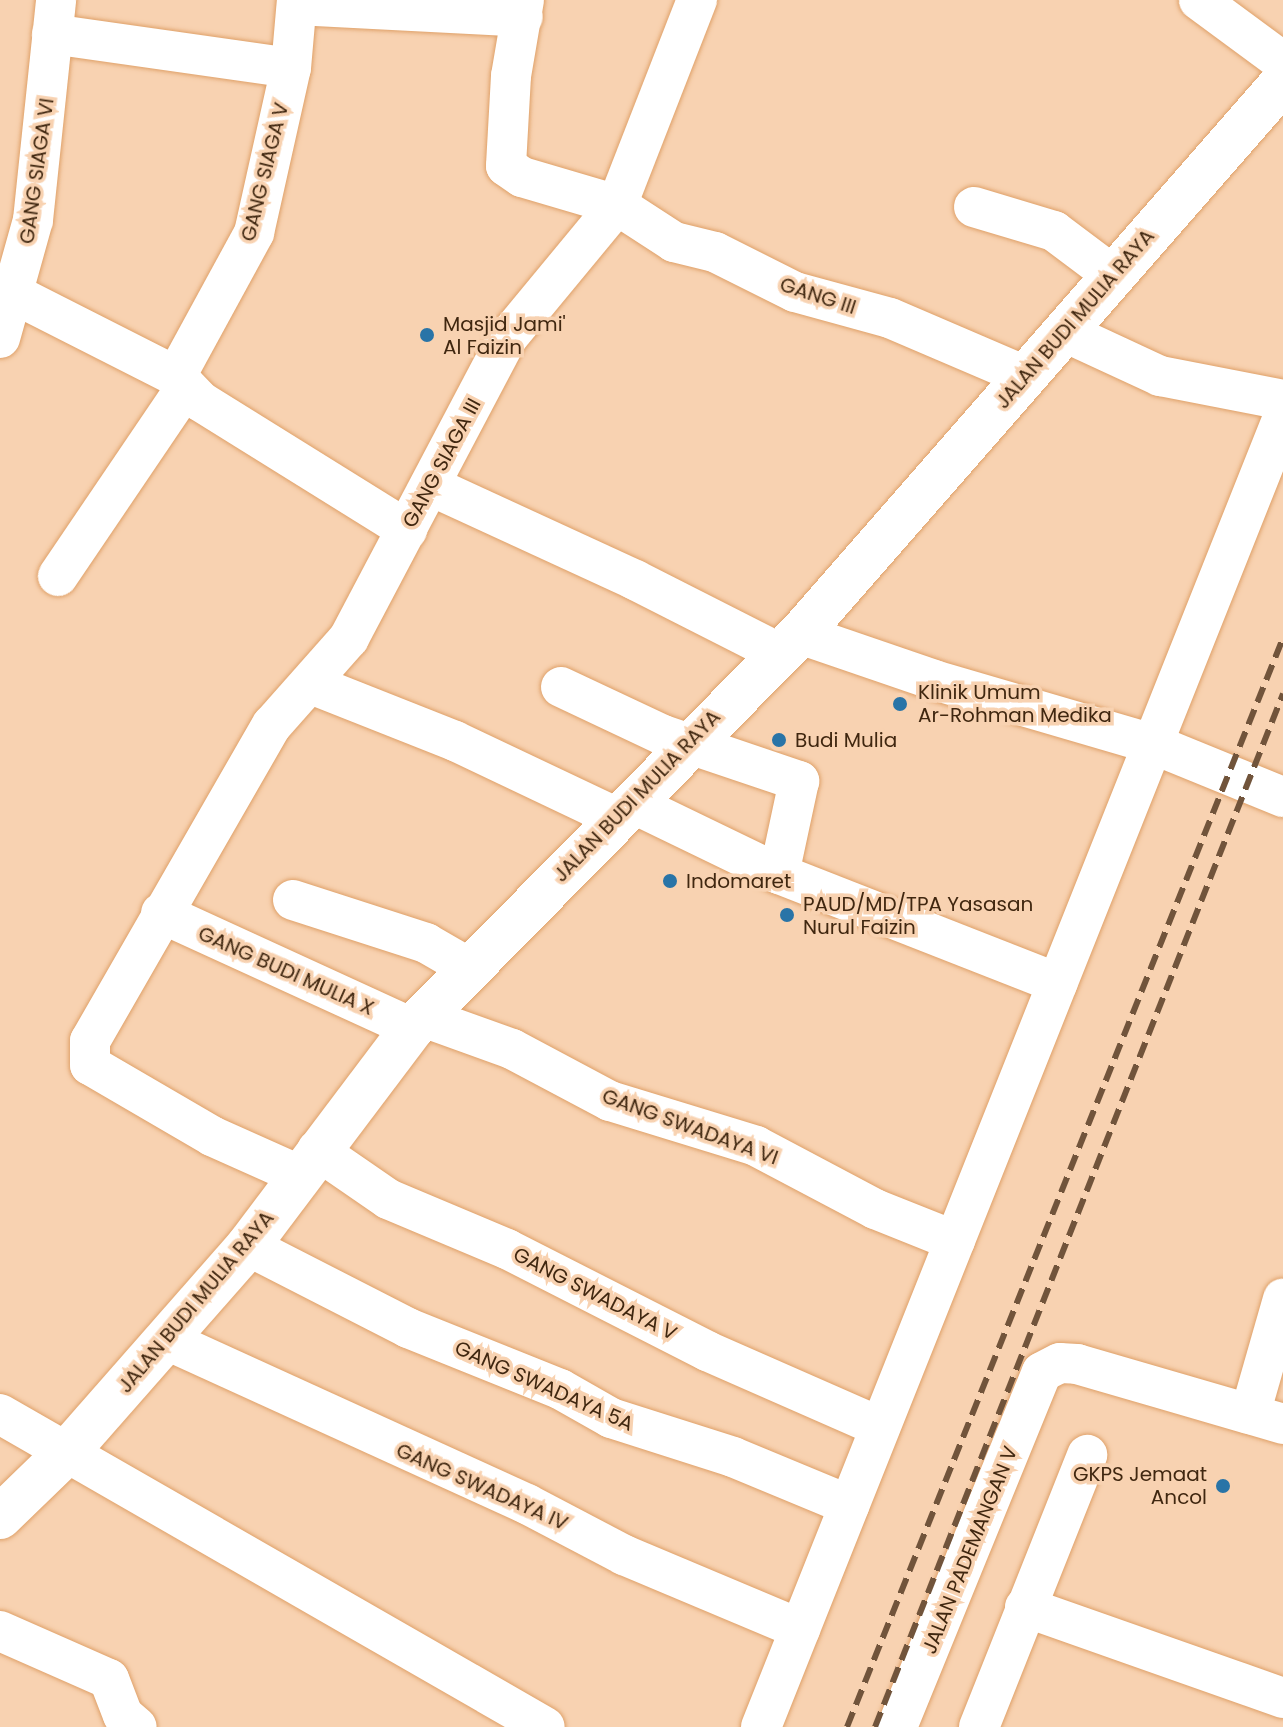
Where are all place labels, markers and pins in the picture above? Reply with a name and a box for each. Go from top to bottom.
place label: Masjid Jami' Al Faizin [443,312,566,359]
marker: Masjid Jami' Al Faizin [418,326,436,344]
place label: Klinik Umum Ar-Rohman Medika [918,680,1112,727]
marker: Klinik Umum Ar-Rohman Medika [889,693,911,715]
place label: Budi Mulia [795,728,897,752]
marker: Budi Mulia [770,731,788,749]
place label: Indomaret [686,869,791,893]
marker: Indomaret [661,872,679,890]
place label: PAUD/MD/TPA Yasasan Nurul Faizin [803,892,1033,939]
marker: PAUD/MD/TPA Yasasan Nurul Faizin [778,906,796,924]
place label: GKPS Jemaat Ancol [1073,1462,1207,1509]
marker: GKPS Jemaat Ancol [1214,1477,1232,1495]

